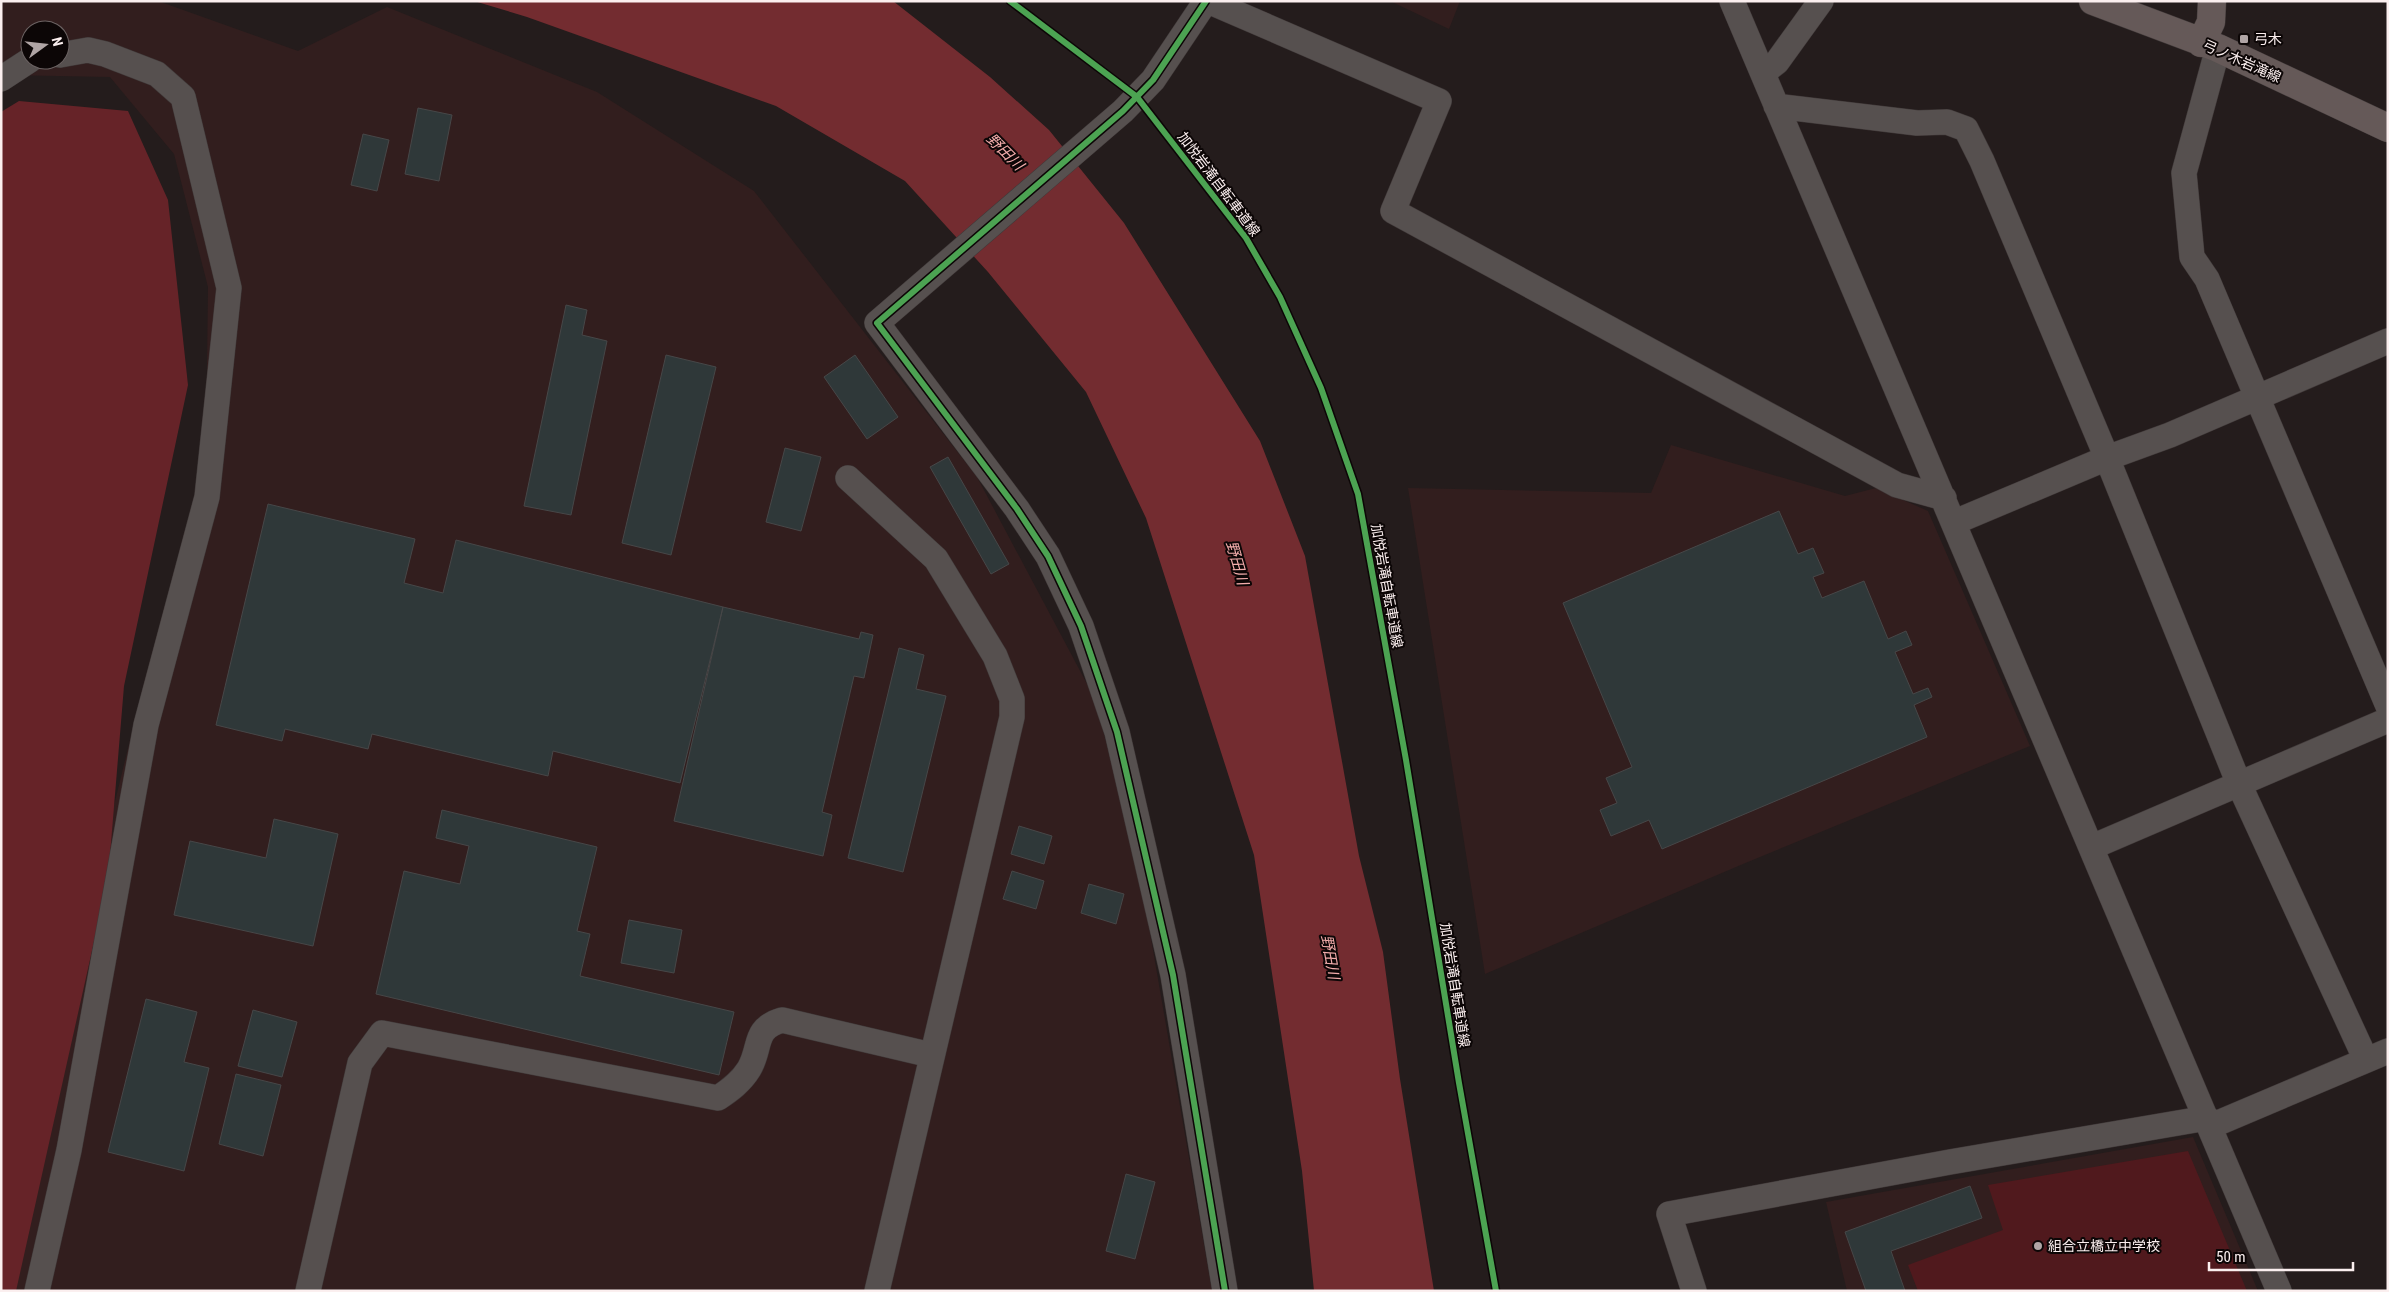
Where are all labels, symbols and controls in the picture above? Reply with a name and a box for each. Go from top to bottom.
north arrow [20,20,70,70]
place label: 弓木 [2254,31,2282,47]
marker: 弓木 [2238,33,2250,45]
text: N [49,35,66,48]
street label: 弓ノ木岩滝線 [2200,37,2284,85]
street label: 加悦岩滝自転車道線 [1175,129,1263,239]
water label: 野田川 [983,130,1029,176]
street label: 加悦岩滝自転車道線 [1368,523,1406,649]
water label: 野田川 [1222,539,1252,589]
street label: 加悦岩滝自転車道線 [1437,922,1473,1048]
water label: 野田川 [1317,933,1343,983]
place label: 組合立橋立中学校 [2048,1238,2160,1254]
marker: 組合立橋立中学校 [2032,1240,2044,1252]
scale bar [2209,1240,2353,1272]
text: 50 m [2216,1248,2246,1266]

